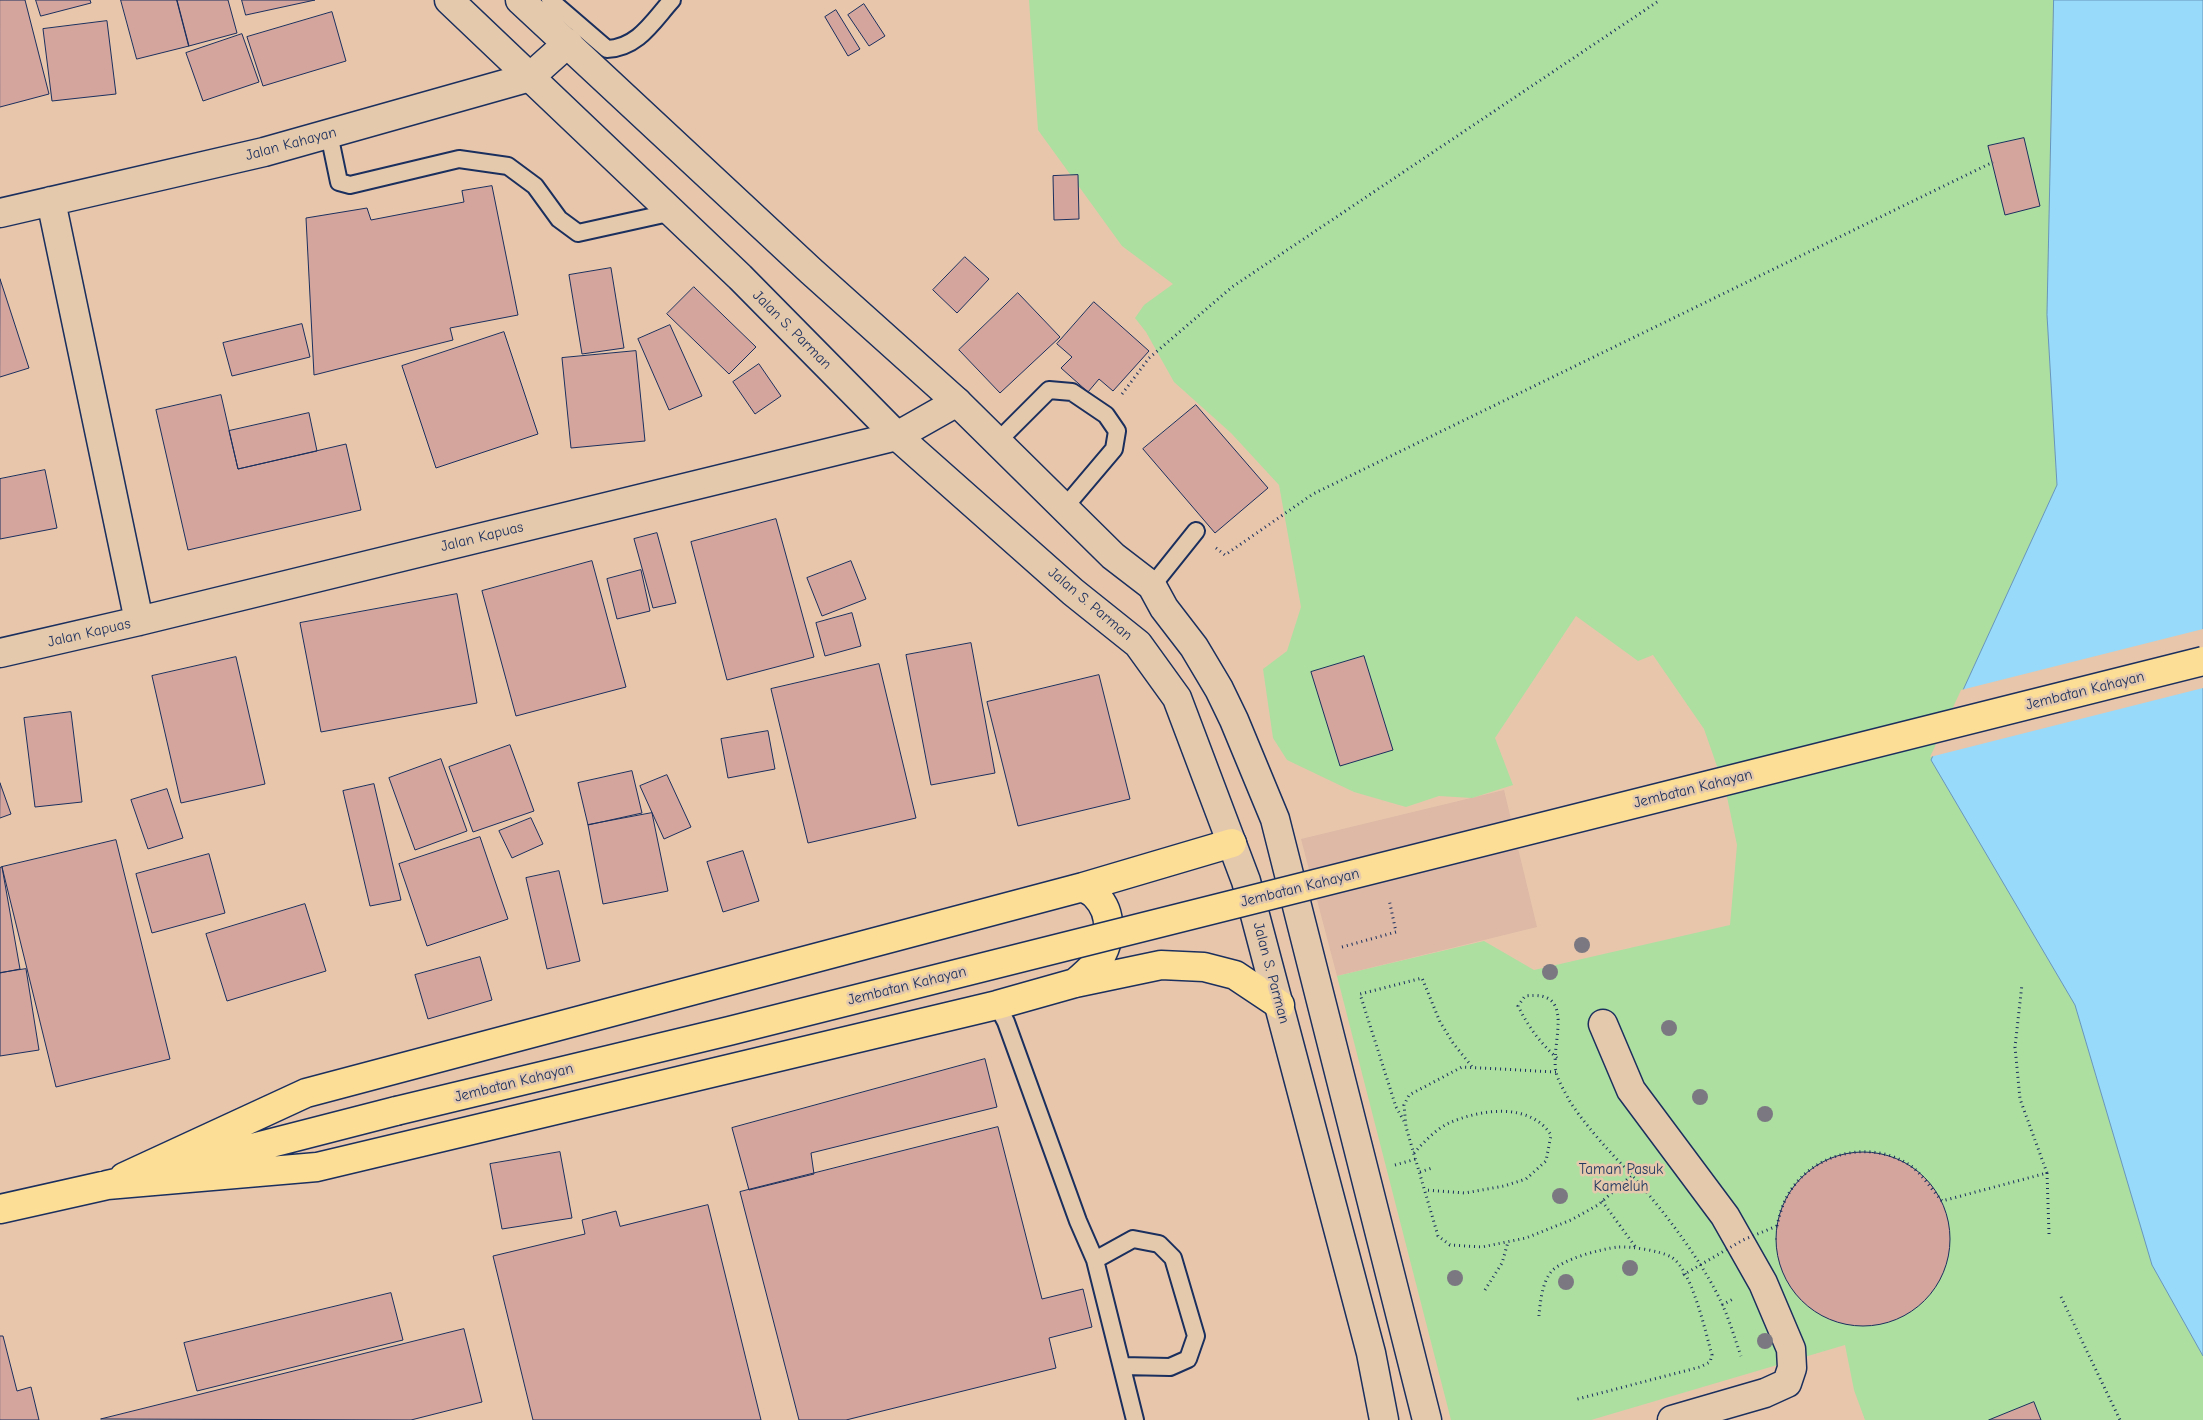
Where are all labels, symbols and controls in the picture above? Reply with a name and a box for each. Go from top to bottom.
street label: Jalan Kahayan [244,123,338,165]
street label: Jalan S. Parman [749,287,835,373]
street label: Jalan Kapuas [439,518,525,556]
street label: Jalan S. Parman [1044,564,1136,644]
street label: Jalan Kapuas [46,615,132,651]
street label: Jembatan Kahayan [2024,668,2146,714]
street label: Jembatan Kahayan [1632,766,1754,812]
street label: Jembatan Kahayan [1239,865,1361,911]
street label: Jalan S. Parman [1249,920,1293,1026]
street label: Jembatan Kahayan [846,963,968,1009]
street label: Jembatan Kahayan [453,1060,575,1106]
park label: Taman Pasuk Kameluh [1579,1161,1663,1196]

